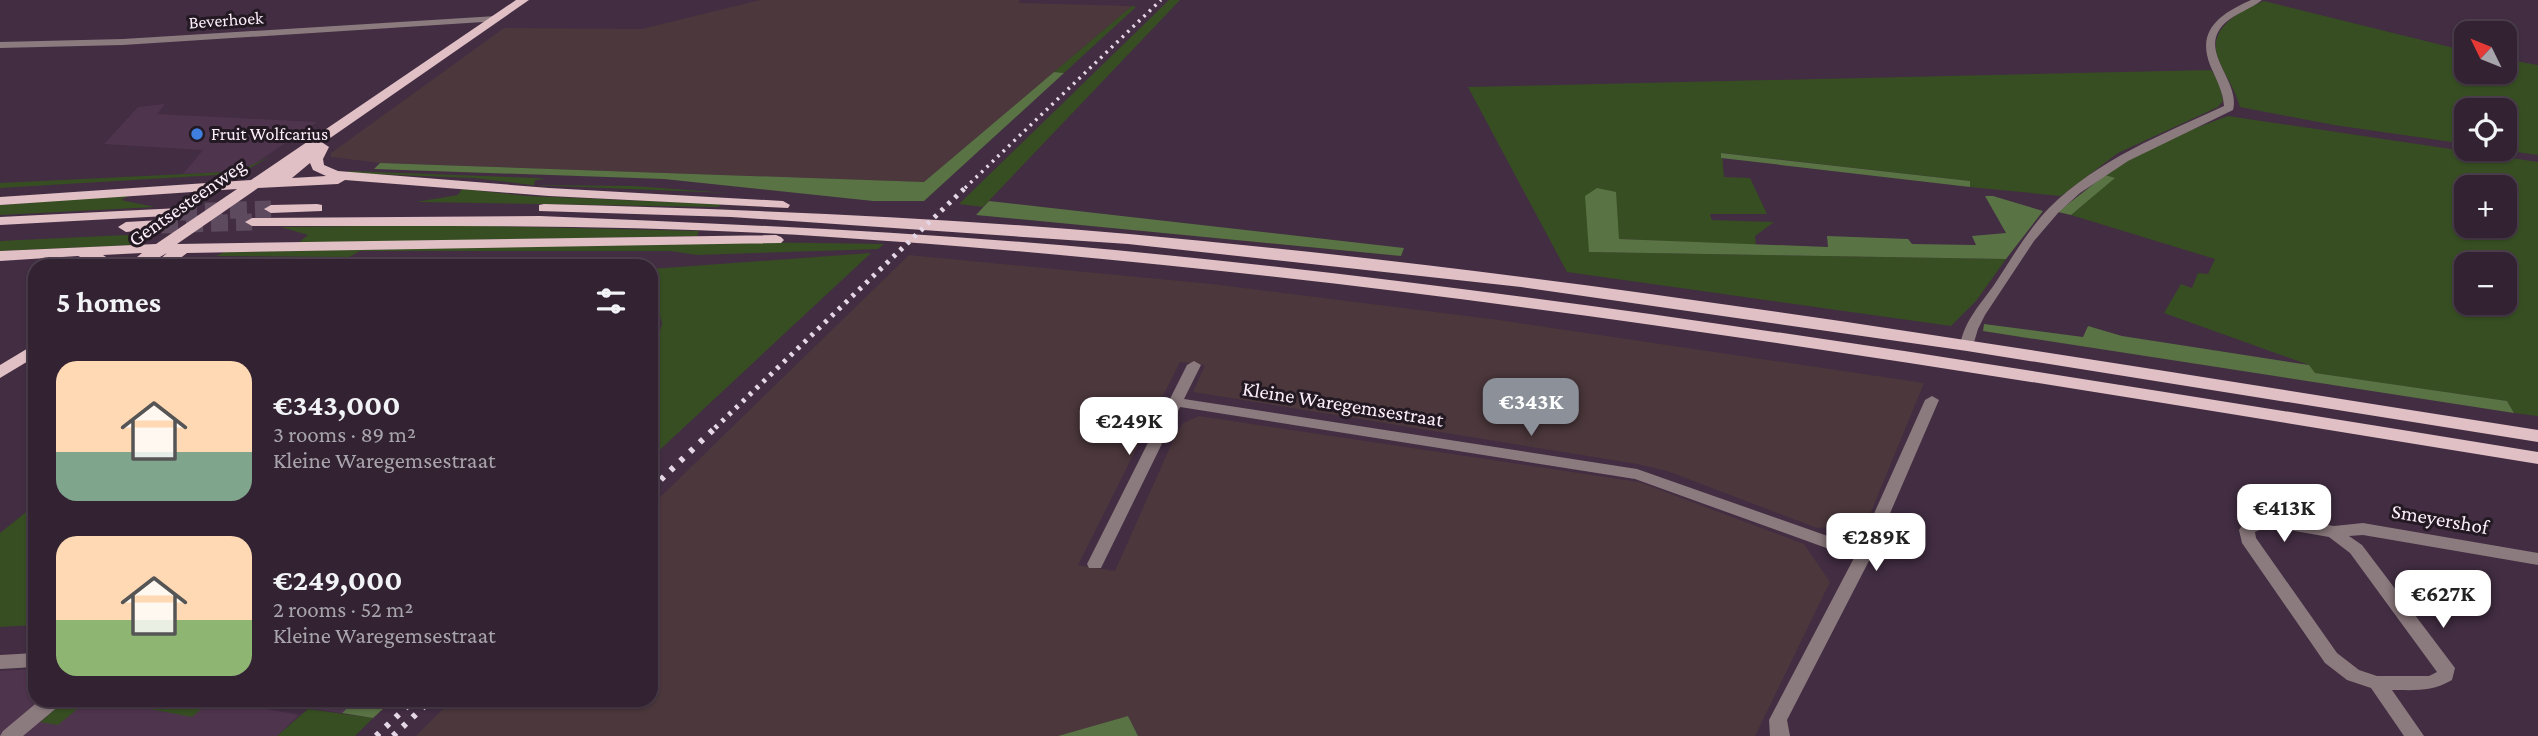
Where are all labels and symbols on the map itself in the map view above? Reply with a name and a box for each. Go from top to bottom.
street label: Beverhoek [188,7,265,33]
north arrow [2454,21,2516,84]
place label: Fruit Wolfcarius [211,124,328,144]
marker: Fruit Wolfcarius [189,126,205,142]
street label: Gentsesteenweg [124,153,250,251]
street label: Kleine Waregemsestraat [1241,376,1446,432]
pin: €343K [1482,378,1580,438]
pin: €249K [1080,398,1178,457]
pin: €413K [2235,484,2333,544]
street label: Smeyershof [2390,499,2492,540]
pin: €289K [1827,514,1925,573]
pin: €627K [2394,570,2492,630]

